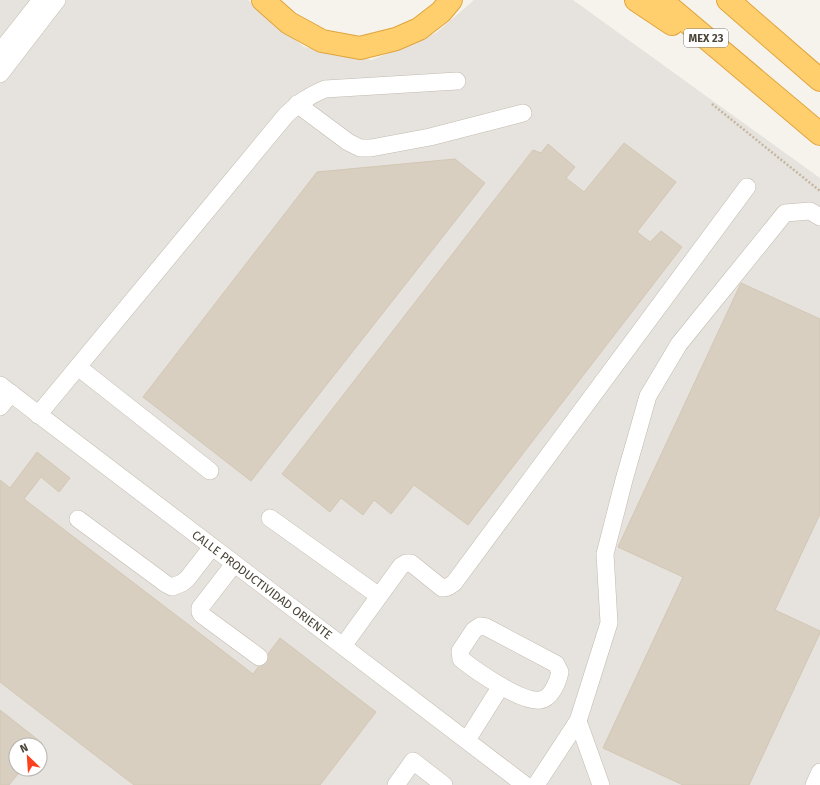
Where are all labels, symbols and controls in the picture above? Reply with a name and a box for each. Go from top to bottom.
road number: MEX 23 [684,29,728,47]
street label: CALLE PRODUCTIVIDAD ORIENTE [189,528,335,642]
north arrow [8,737,48,777]
text: N [18,741,30,756]

